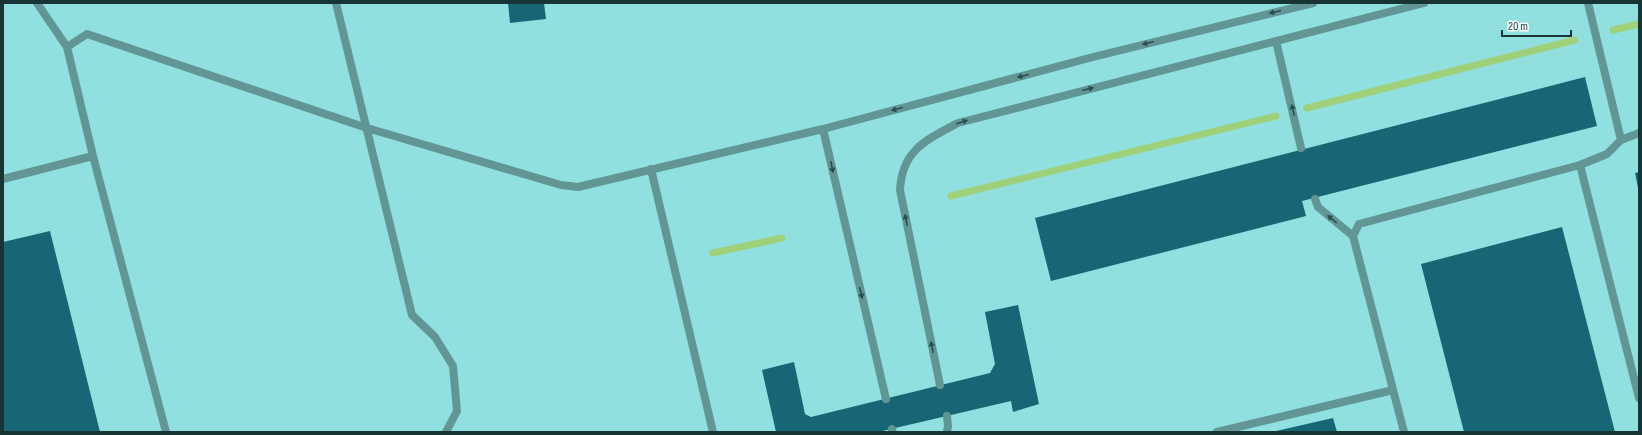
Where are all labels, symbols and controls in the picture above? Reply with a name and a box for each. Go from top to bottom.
one-way arrow [1268,10,1281,16]
scale bar [1502,12,1571,38]
text: 20 m [1508,19,1528,34]
one-way arrow [1142,41,1155,47]
one-way arrow [1016,73,1029,79]
one-way arrow [1082,86,1094,92]
one-way arrow [1289,103,1295,116]
one-way arrow [891,106,903,112]
one-way arrow [957,119,969,125]
one-way arrow [829,161,835,173]
one-way arrow [902,214,908,226]
one-way arrow [1327,214,1338,223]
one-way arrow [859,287,865,299]
one-way arrow [929,341,935,353]

